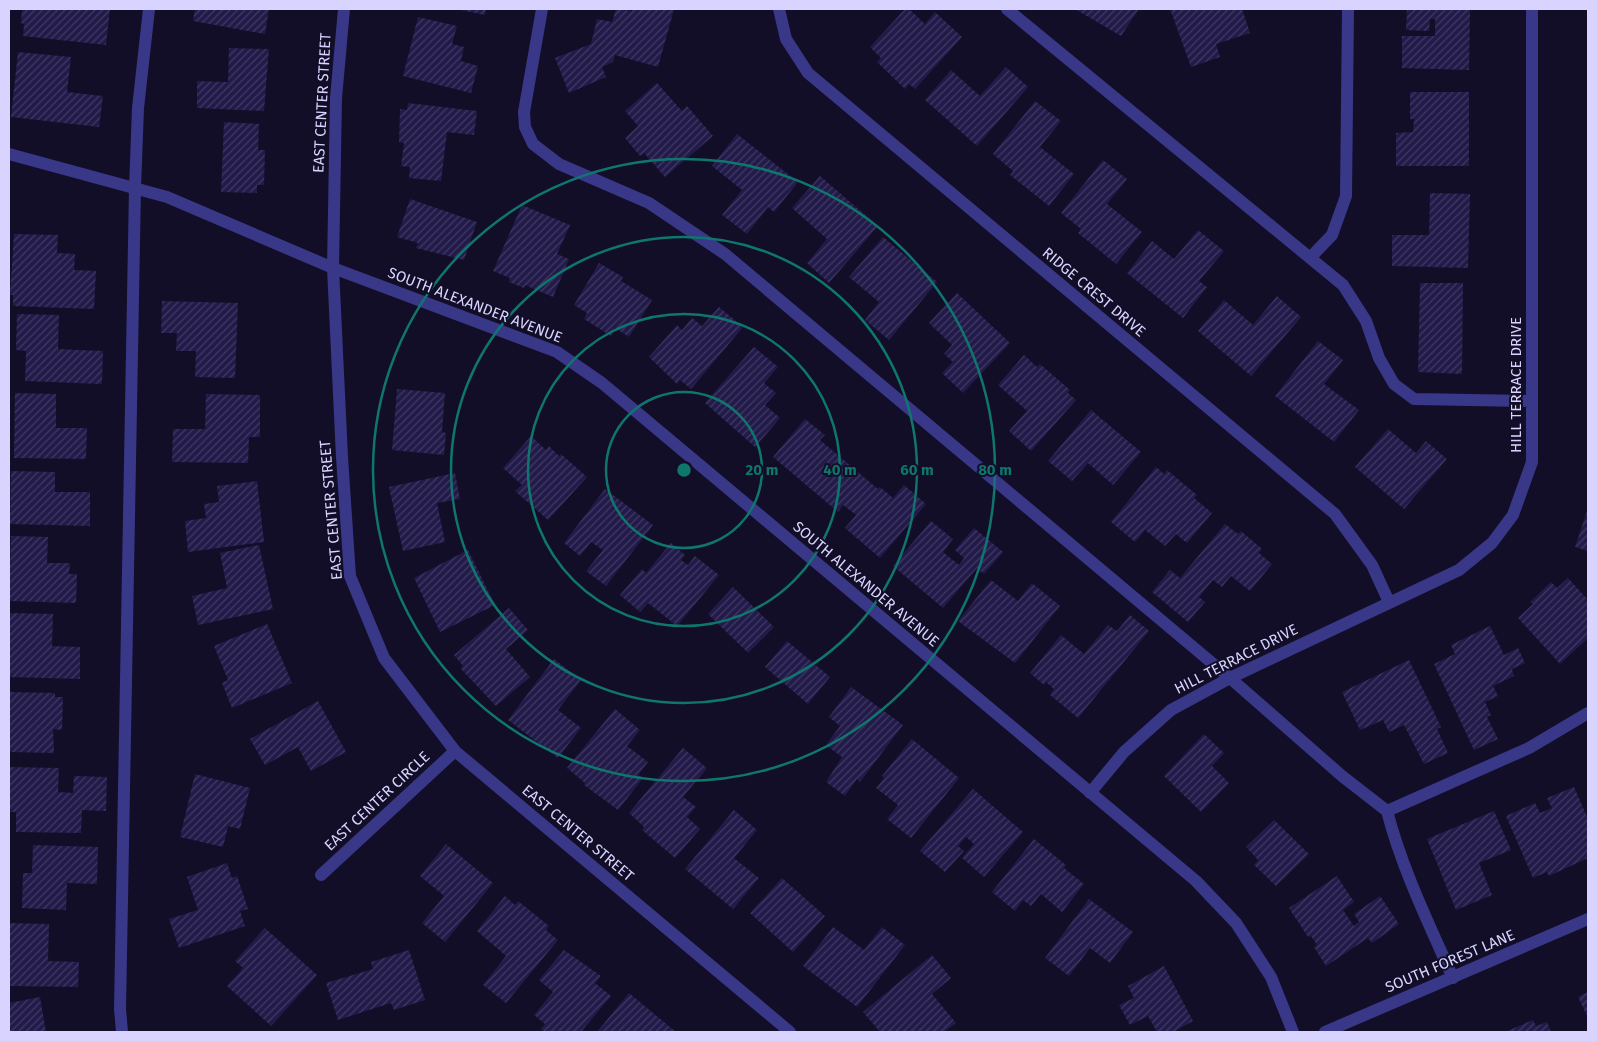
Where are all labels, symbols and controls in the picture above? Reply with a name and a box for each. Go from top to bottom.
street label: EAST CENTER STREET [309,32,335,173]
street label: RIDGE CREST DRIVE [1039,244,1149,340]
street label: SOUTH ALEXANDER AVENUE [385,263,565,347]
street label: HILL TERRACE DRIVE [1507,317,1525,453]
street label: EAST CENTER STREET [316,439,346,581]
centre of rings [675,461,693,479]
text: 20 m [746,461,778,479]
text: 40 m [823,461,857,479]
text: 60 m [900,461,934,479]
text: 80 m [978,461,1012,479]
street label: SOUTH ALEXANDER AVENUE [789,518,943,650]
street label: HILL TERRACE DRIVE [1171,620,1301,698]
street label: EAST CENTER CIRCLE [321,748,433,854]
street label: EAST CENTER STREET [519,781,638,885]
street label: SOUTH FOREST LANE [1383,926,1517,996]

